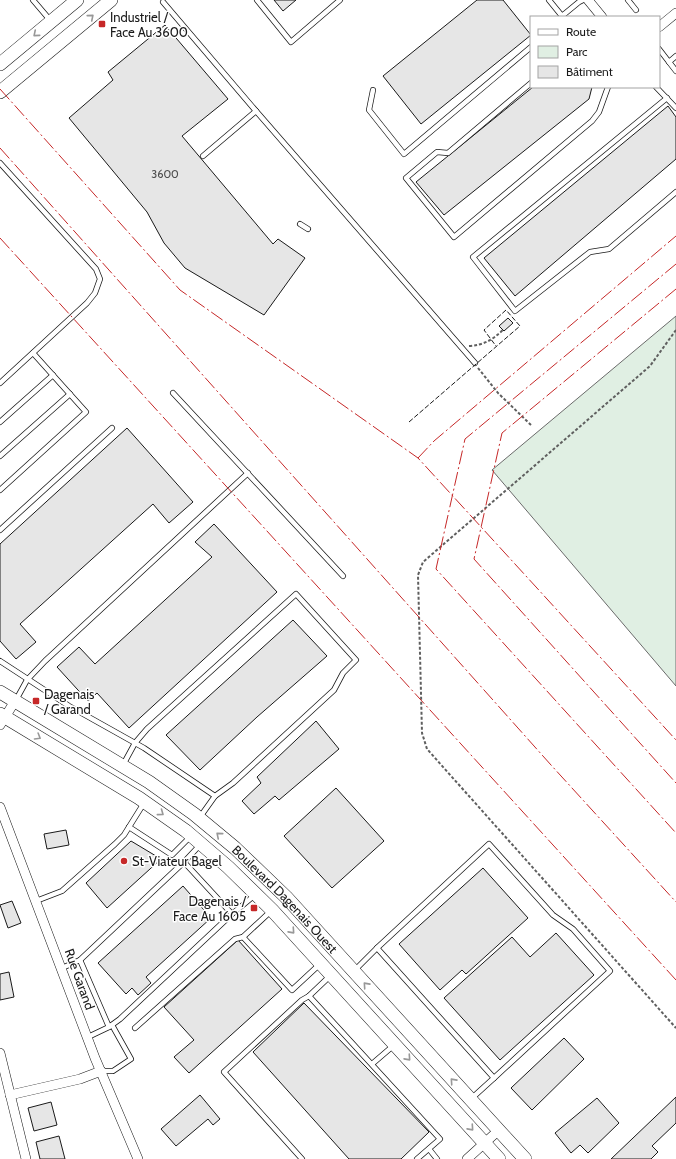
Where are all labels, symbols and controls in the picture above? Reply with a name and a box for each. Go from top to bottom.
place label: Industriel / Face Au 3600 [110,9,188,40]
one-way arrow [86,14,93,21]
legend [530,16,660,88]
marker: Industriel / Face Au 3600 [97,19,107,29]
text: Route [566,24,596,39]
one-way arrow [33,29,40,36]
text: Parc [566,44,588,59]
text: Bâtiment [566,64,613,79]
house number: 3600 [151,167,179,181]
place label: Dagenais / Garand [43,686,95,717]
marker: Dagenais / Garand [31,696,41,706]
one-way arrow [34,733,41,740]
one-way arrow [156,808,163,815]
one-way arrow [217,832,224,839]
street label: Boulevard Dagenais Ouest [229,842,342,957]
place label: St-Viateur Bagel [132,853,221,869]
marker: St-Viateur Bagel [119,856,129,866]
place label: Dagenais / Face Au 1605 [173,893,247,924]
marker: Dagenais / Face Au 1605 [249,903,259,913]
one-way arrow [287,926,294,934]
street label: Rue Garand [62,946,98,1012]
one-way arrow [364,982,371,989]
one-way arrow [403,1054,410,1061]
one-way arrow [451,1078,458,1086]
one-way arrow [467,1124,474,1131]

